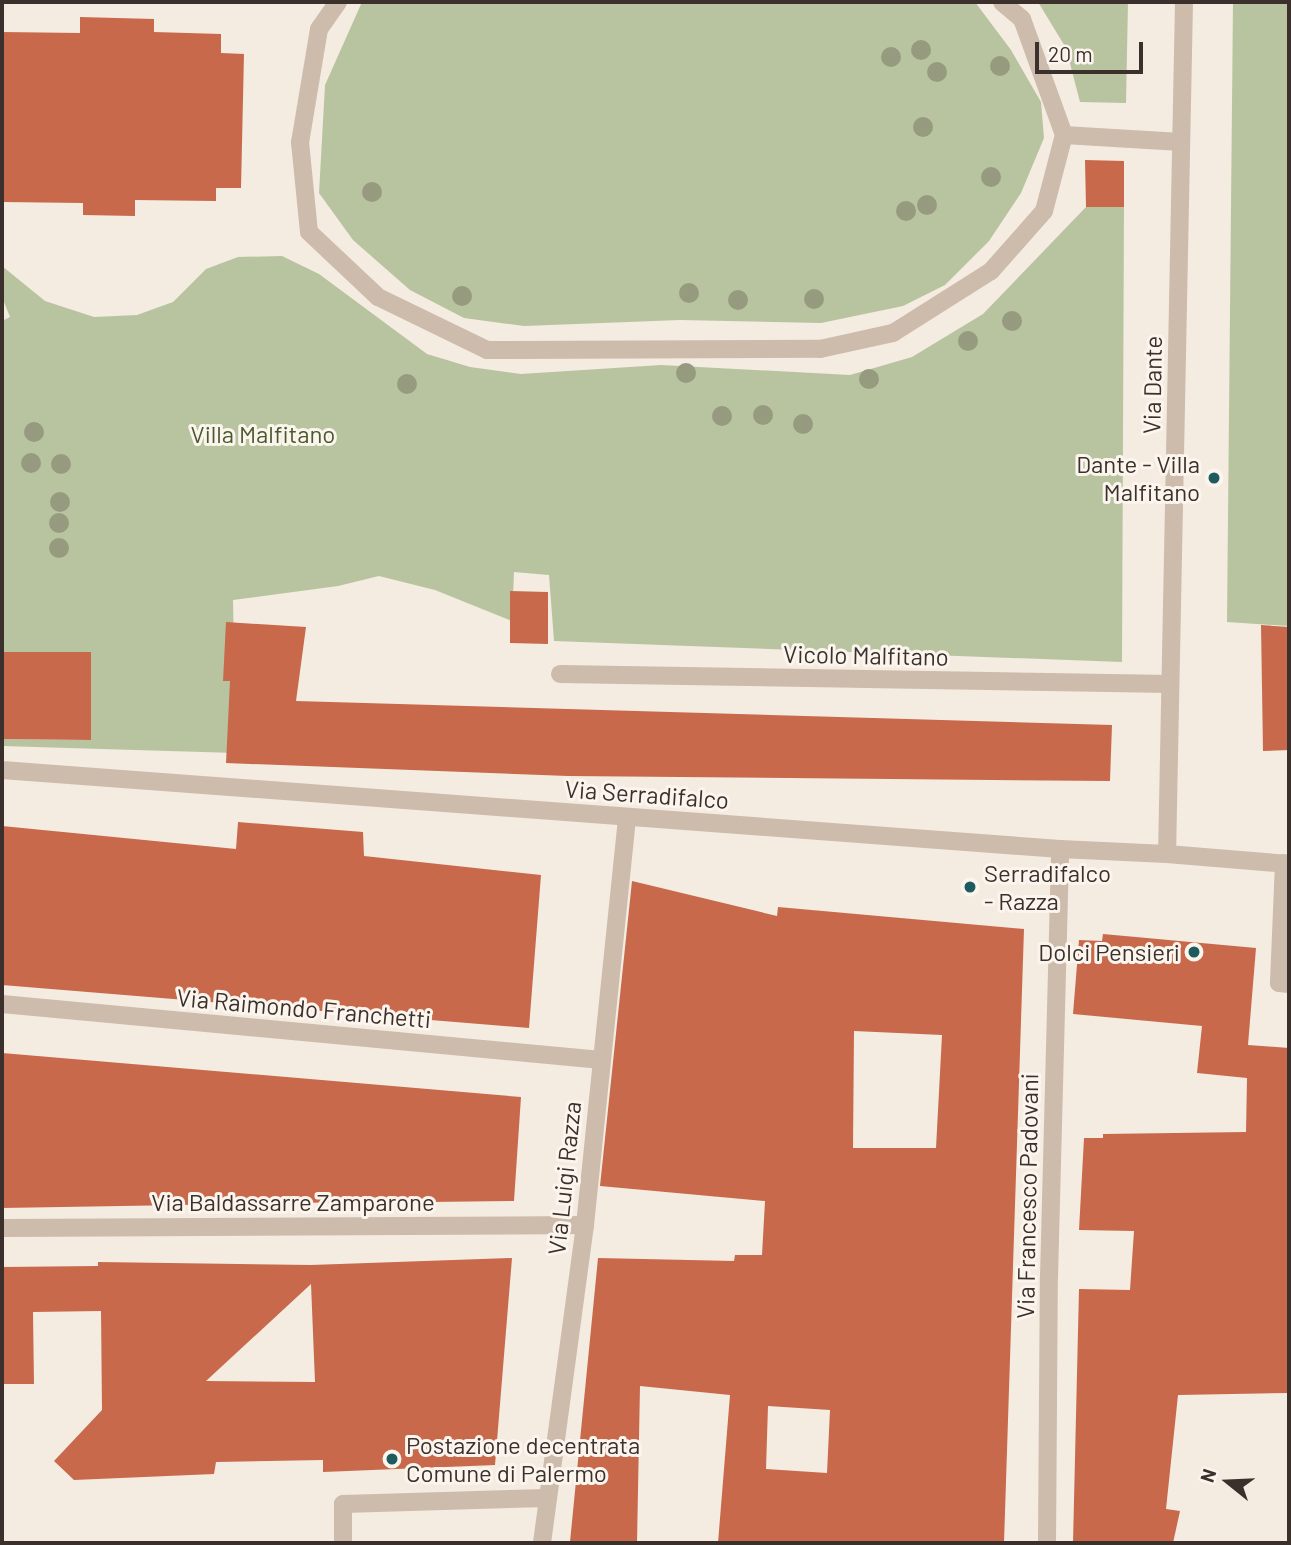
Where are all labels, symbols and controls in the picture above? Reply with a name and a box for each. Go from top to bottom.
scale bar [1039,28,1148,72]
text: 20 m [1048,41,1093,66]
street label: Via Dante [1137,336,1167,434]
park label: Villa Malfitano [191,420,335,448]
place label: Dante - Villa Malfitano [1076,450,1200,506]
marker: Dante - Villa Malfitano [1206,470,1222,486]
street label: Vicolo Malfitano [783,639,949,671]
street label: Via Serradifalco [564,774,730,814]
place label: Serradifalco - Razza [984,859,1111,915]
marker: Serradifalco - Razza [962,879,978,895]
place label: Dolci Pensieri [1038,938,1180,966]
marker: Dolci Pensieri [1186,944,1202,960]
street label: Via Raimondo Franchetti [176,983,432,1033]
street label: Via Francesco Padovani [1010,1073,1044,1319]
street label: Via Luigi Razza [542,1100,586,1256]
street label: Via Baldassarre Zamparone [151,1188,435,1216]
place label: Postazione decentrata Comune di Palermo [406,1431,640,1487]
north arrow [1193,1447,1263,1517]
marker: Postazione decentrata Comune di Palermo [384,1451,400,1467]
text: N [1195,1466,1220,1485]

